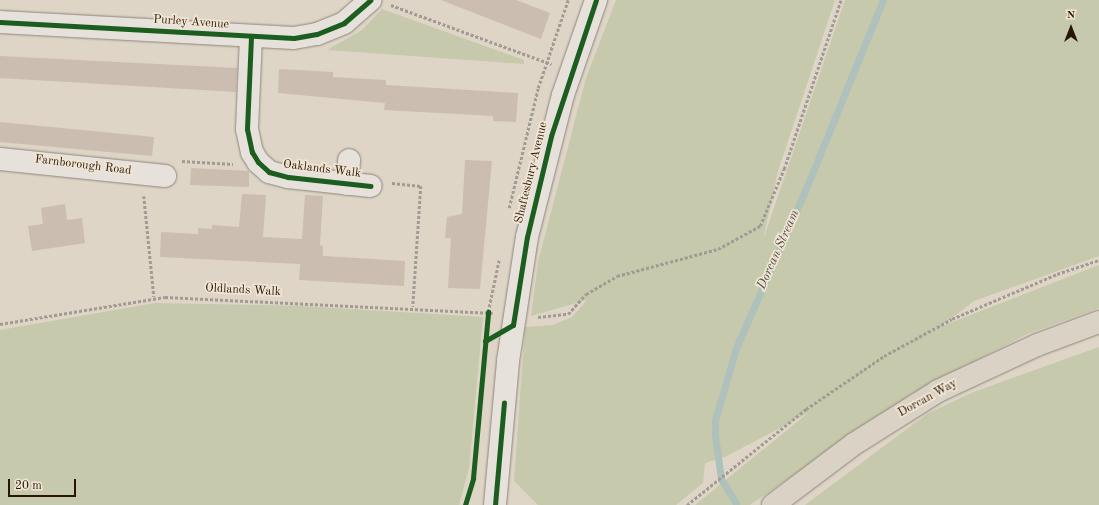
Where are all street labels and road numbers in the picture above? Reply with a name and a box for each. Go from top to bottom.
street label: Purley Avenue [153,13,229,33]
street label: Shaftesbury Avenue [512,121,552,225]
street label: Farnborough Road [34,153,132,179]
street label: Oaklands Walk [282,158,362,182]
street label: Oldlands Walk [205,282,281,300]
street label: Dorcan Way [896,377,960,421]

